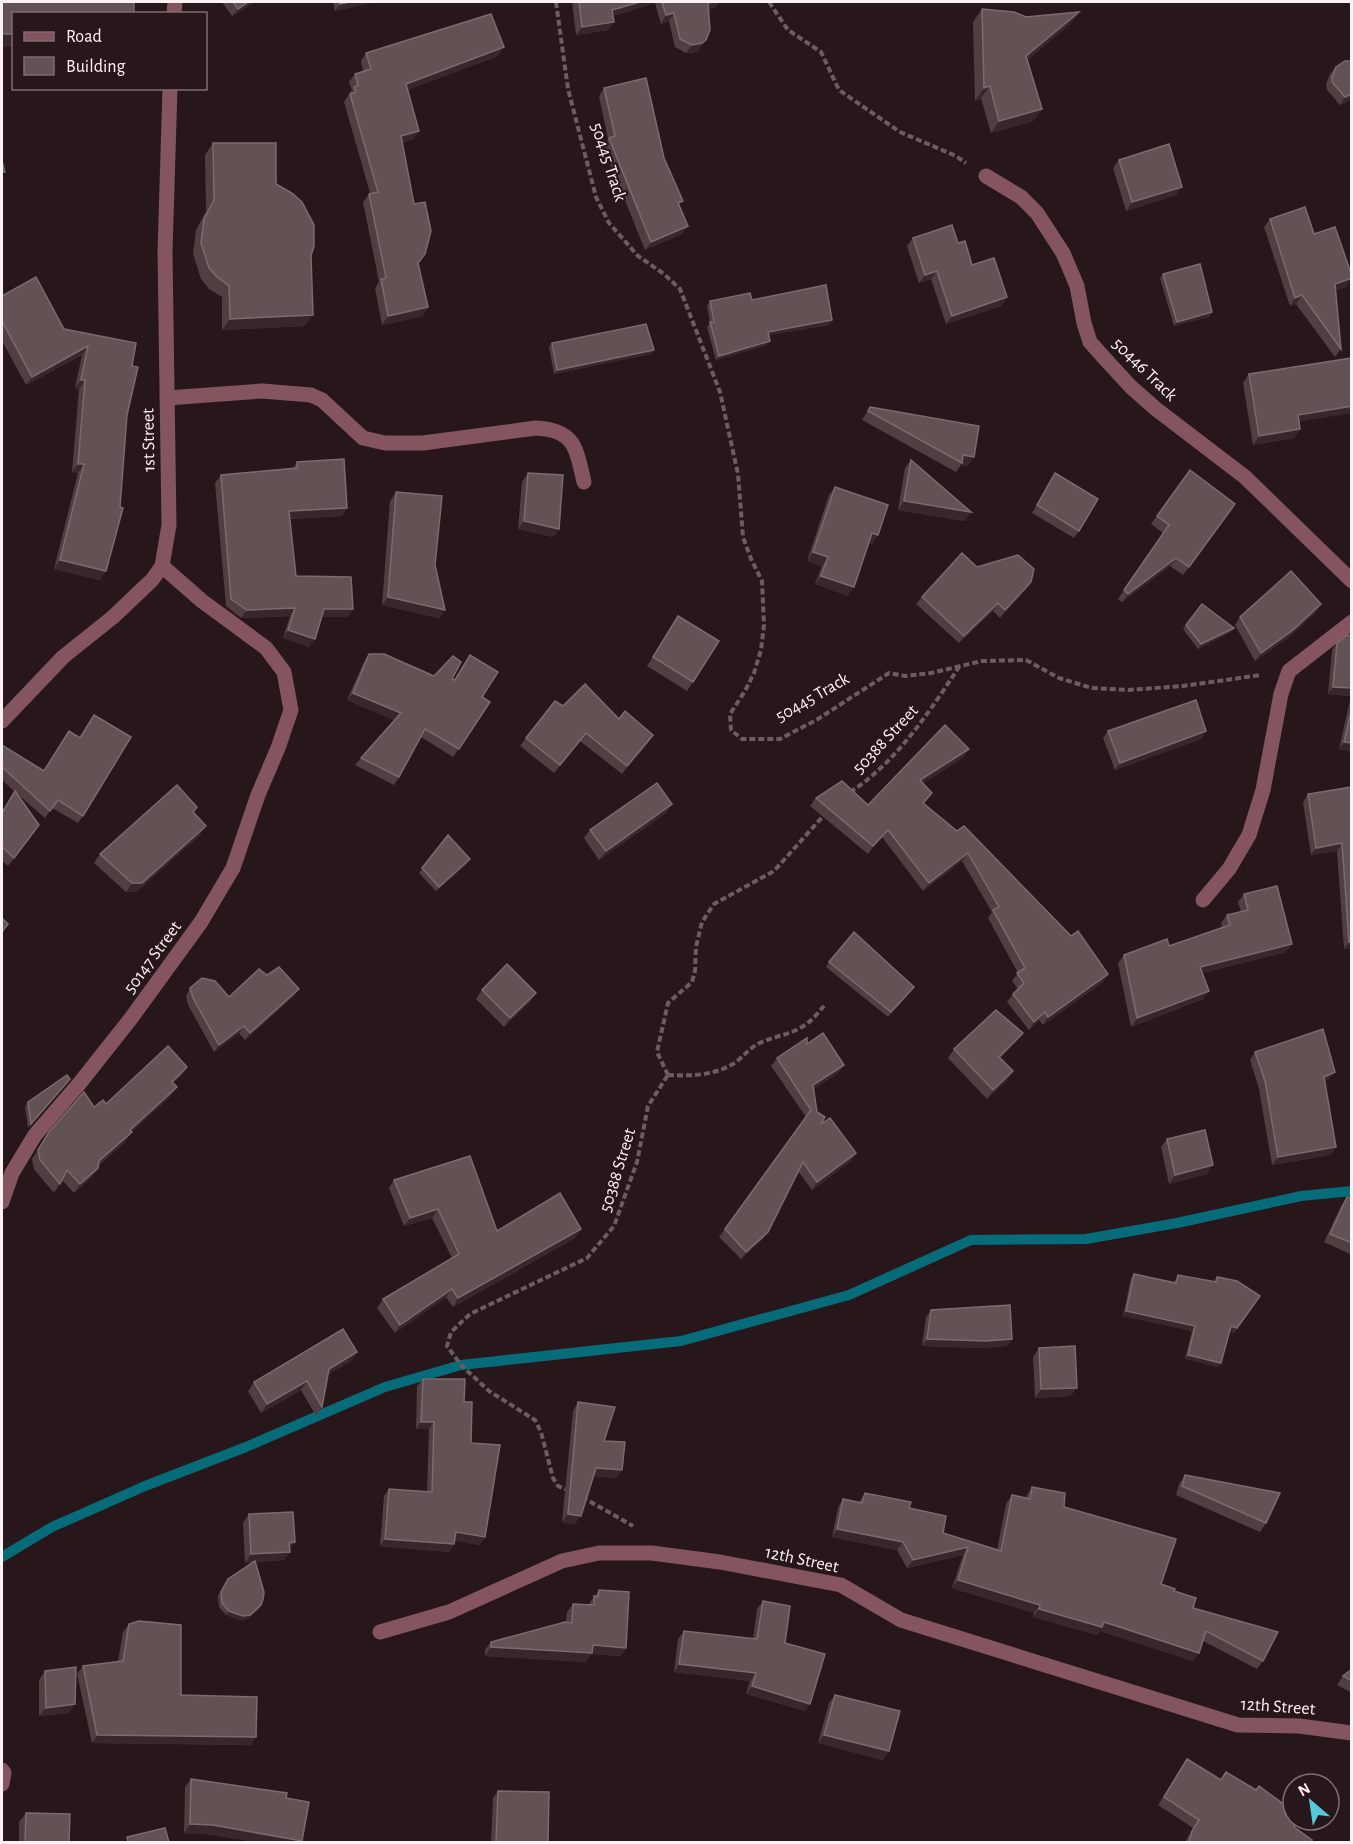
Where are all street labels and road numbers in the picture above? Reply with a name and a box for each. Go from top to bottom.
street label: 50445 Track [587,121,629,205]
street label: 50446 Track [1108,335,1181,405]
street label: 1st Street [139,408,159,472]
street label: 50445 Track [773,669,853,726]
street label: 50388 Street [850,702,922,778]
street label: 50147 Street [121,918,185,997]
street label: 50388 Street [597,1126,639,1214]
street label: 12th Street [763,1543,841,1577]
street label: 12th Street [1240,1695,1316,1719]

